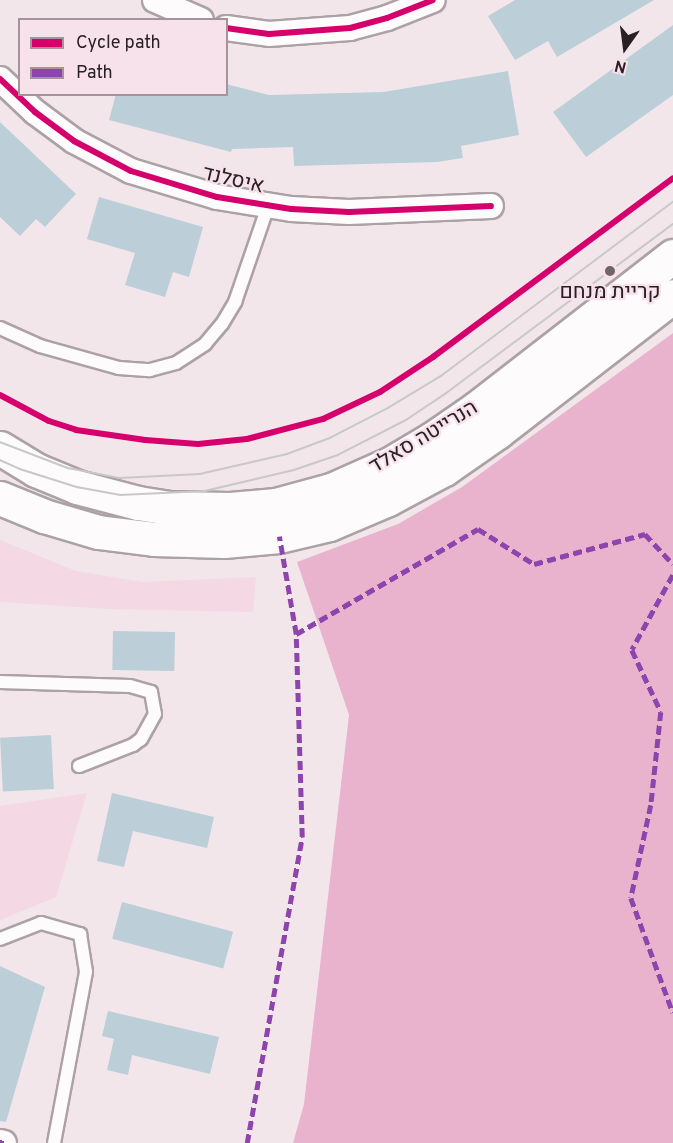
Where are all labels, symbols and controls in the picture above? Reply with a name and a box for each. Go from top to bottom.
legend [18,18,228,96]
north arrow [595,18,655,78]
text: Cycle path [76,32,161,55]
text: N [613,54,629,77]
text: Path [76,62,113,85]
street label: איסלנד [200,162,266,200]
marker: קריית מנחם [603,264,617,278]
place label: קריית מנחם [559,280,661,306]
street label: הנרייטה סאלד [365,396,483,480]

